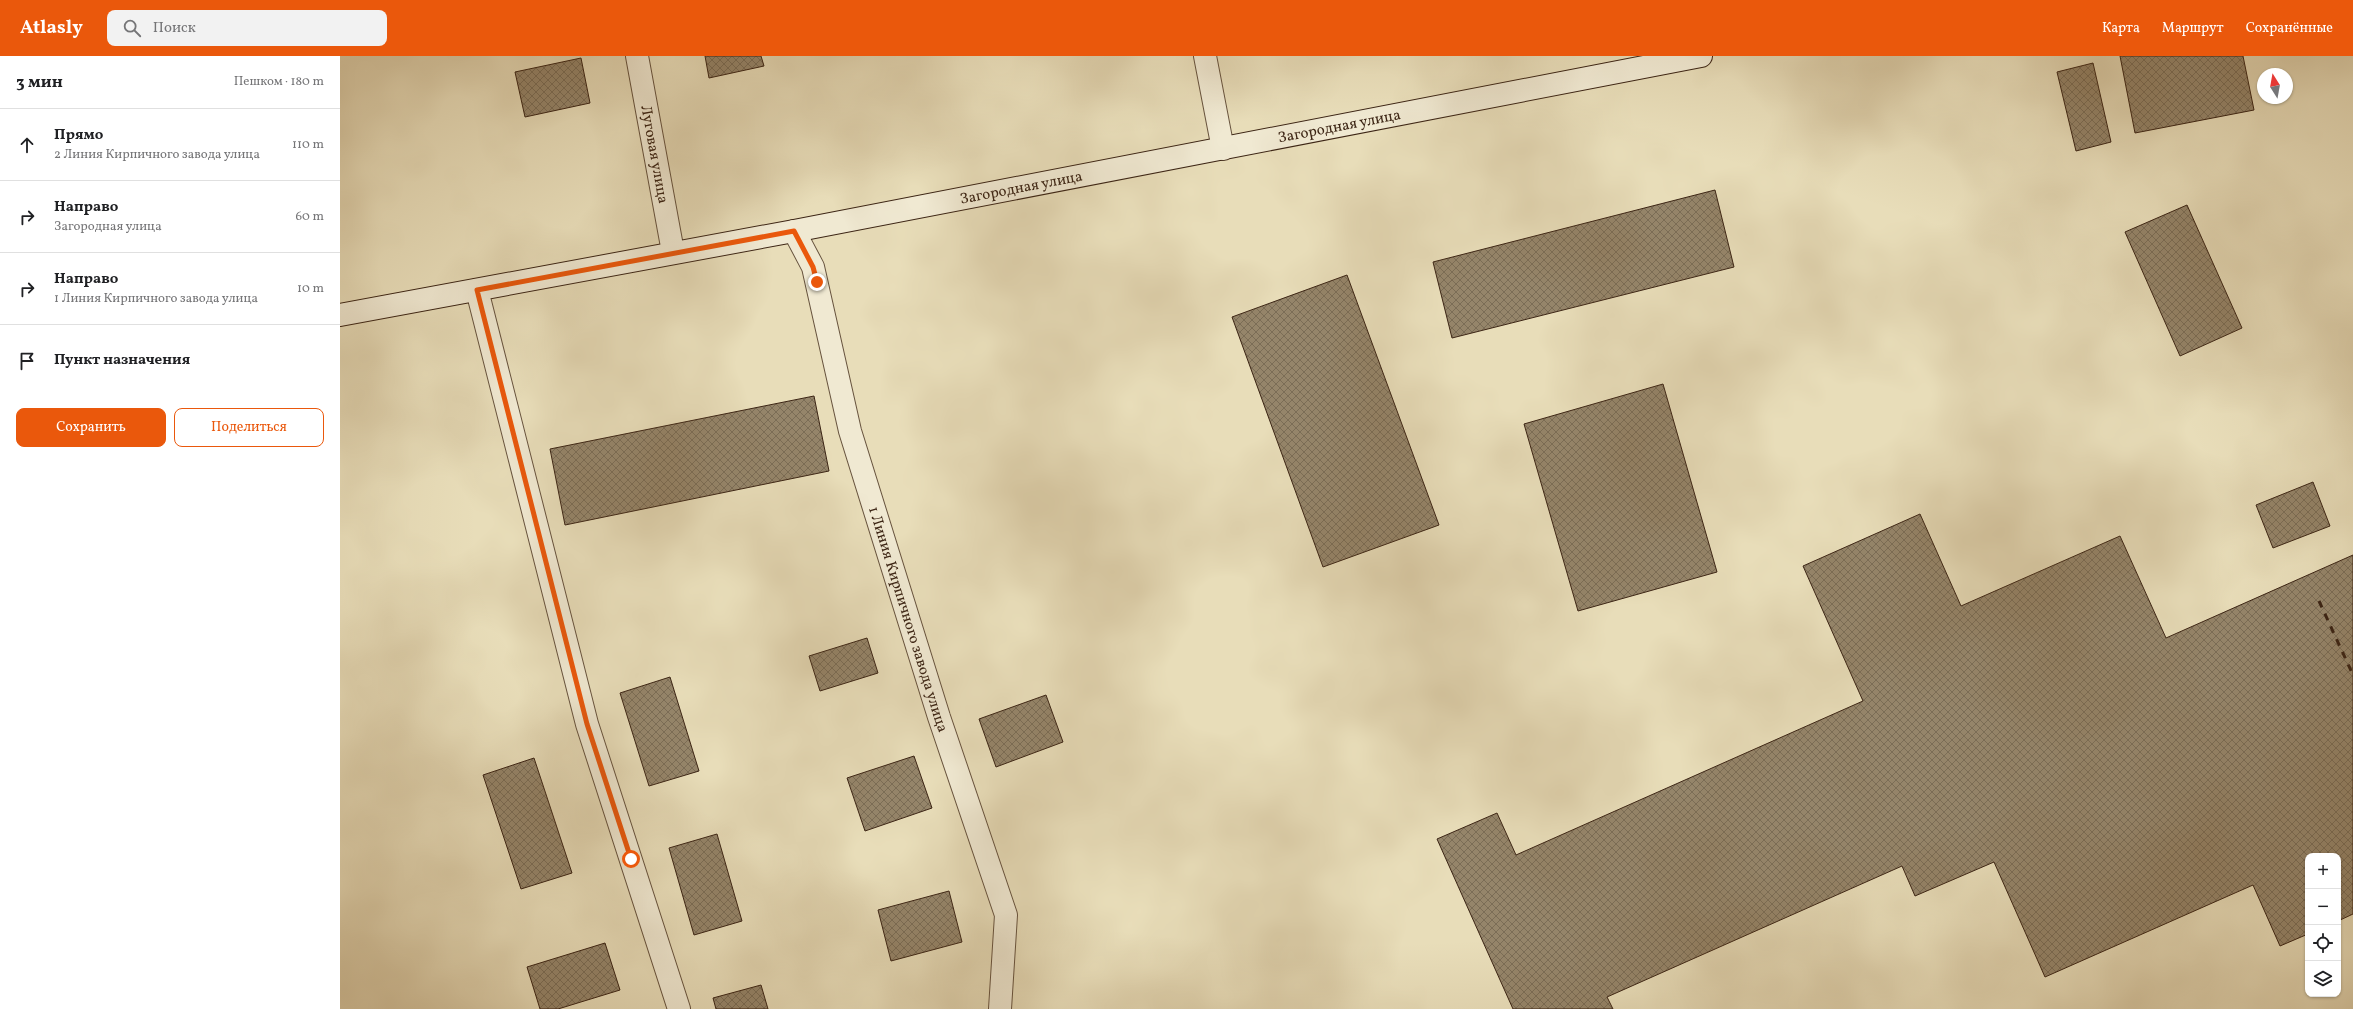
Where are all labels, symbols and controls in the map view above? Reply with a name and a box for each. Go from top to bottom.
search box [107,10,387,46]
text: Atlasly [20,15,83,41]
icon: search [121,17,143,39]
text: Поиск [153,18,196,39]
text: Карта [2102,19,2140,38]
text: Маршрут [2162,19,2224,38]
text: Сохранённые [2246,19,2333,38]
north arrow [2257,68,2293,104]
text: 3 мин [16,71,63,94]
text: Пешком · 180 m [234,73,324,91]
street label: Луговая улица [634,104,673,205]
street label: Загородная улица [1276,105,1403,149]
text: Прямо [54,125,103,146]
icon: ahead [16,134,38,156]
text: 110 m [292,136,324,154]
text: 2 Линия Кирпичного завода улица [54,146,260,164]
street label: Загородная улица [958,167,1084,211]
text: Направо [54,197,118,218]
icon: right [16,206,38,228]
text: 60 m [296,208,324,226]
text: Загородная улица [54,218,162,236]
text: Направо [54,269,118,290]
route end [808,273,826,291]
icon: right [16,278,38,300]
text: 10 m [297,280,324,298]
text: 1 Линия Кирпичного завода улица [54,290,258,308]
icon: arrive [16,350,38,372]
text: Пункт назначения [54,350,190,371]
button: Сохранить [16,408,166,447]
button: Поделиться [174,408,324,447]
street label: 1 Линия Кирпичного завода улица [862,504,952,735]
route start [622,850,640,868]
map controls [2305,853,2341,997]
button: + [2305,853,2341,889]
button: − [2305,889,2341,925]
button: locate [2305,925,2341,961]
button: layers [2305,961,2341,997]

